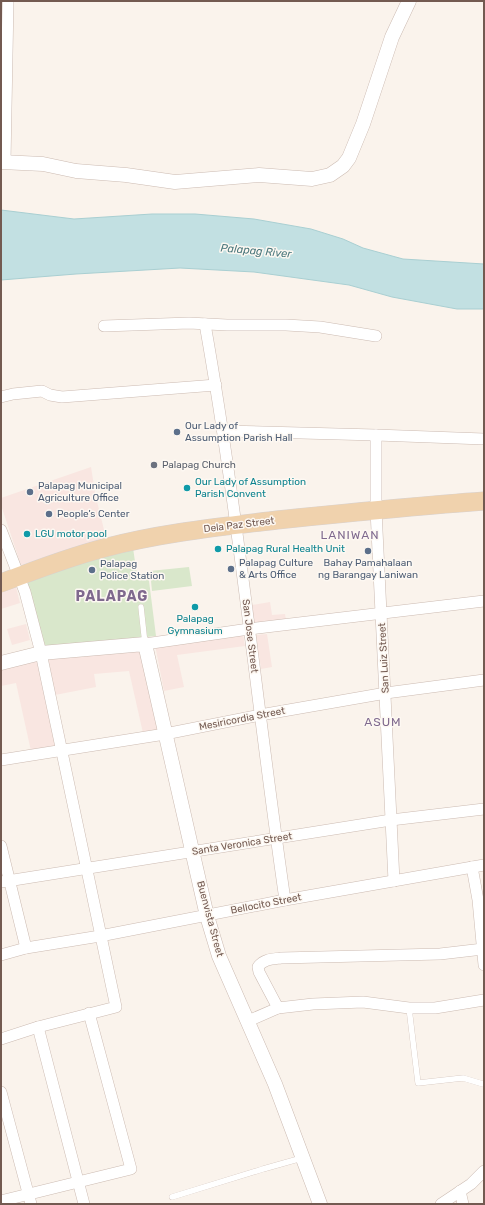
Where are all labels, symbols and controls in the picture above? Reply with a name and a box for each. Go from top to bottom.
water label: Palapag River [220,241,293,261]
place label: Our Lady of Assumption Parish Hall [185,420,293,444]
marker: Our Lady of Assumption Parish Hall [172,427,182,437]
place label: Palapag Church [162,459,236,471]
marker: Palapag Church [149,460,159,470]
place label: Our Lady of Assumption Parish Convent [195,476,306,500]
place label: Palapag Municipal Agriculture Office [38,480,122,504]
marker: Our Lady of Assumption Parish Convent [182,483,192,493]
marker: Palapag Municipal Agriculture Office [25,487,35,497]
place label: People's Center [57,508,130,520]
marker: People's Center [44,509,54,519]
street label: Dela Paz Street [203,515,275,535]
place label: LGU motor pool [35,528,107,540]
district label: LANIWAN [320,528,380,542]
marker: LGU motor pool [22,529,32,539]
place label: Palapag Rural Health Unit [226,543,345,555]
marker: Palapag Rural Health Unit [213,544,223,554]
marker: Bahay Pamahalaan ng Barangay Laniwan [363,546,373,556]
place label: Palapag Culture & Arts Office [239,557,313,581]
place label: Bahay Pamahalaan ng Barangay Laniwan [318,557,418,581]
place label: Palapag Police Station [100,558,164,582]
marker: Palapag Culture & Arts Office [226,564,236,574]
marker: Palapag Police Station [87,565,97,575]
district label: PALAPAG [76,588,148,605]
street label: San Jose Street [240,598,260,674]
marker: Palapag Gymnasium [190,602,200,612]
place label: Palapag Gymnasium [167,613,223,637]
street label: San Luiz Street [376,622,392,694]
street label: Mesiricordia Street [198,705,286,733]
district label: ASUM [364,715,402,729]
street label: Santa Veronica Street [191,830,293,858]
street label: Buenvista Street [194,880,226,958]
street label: Bellocito Street [230,891,302,917]

